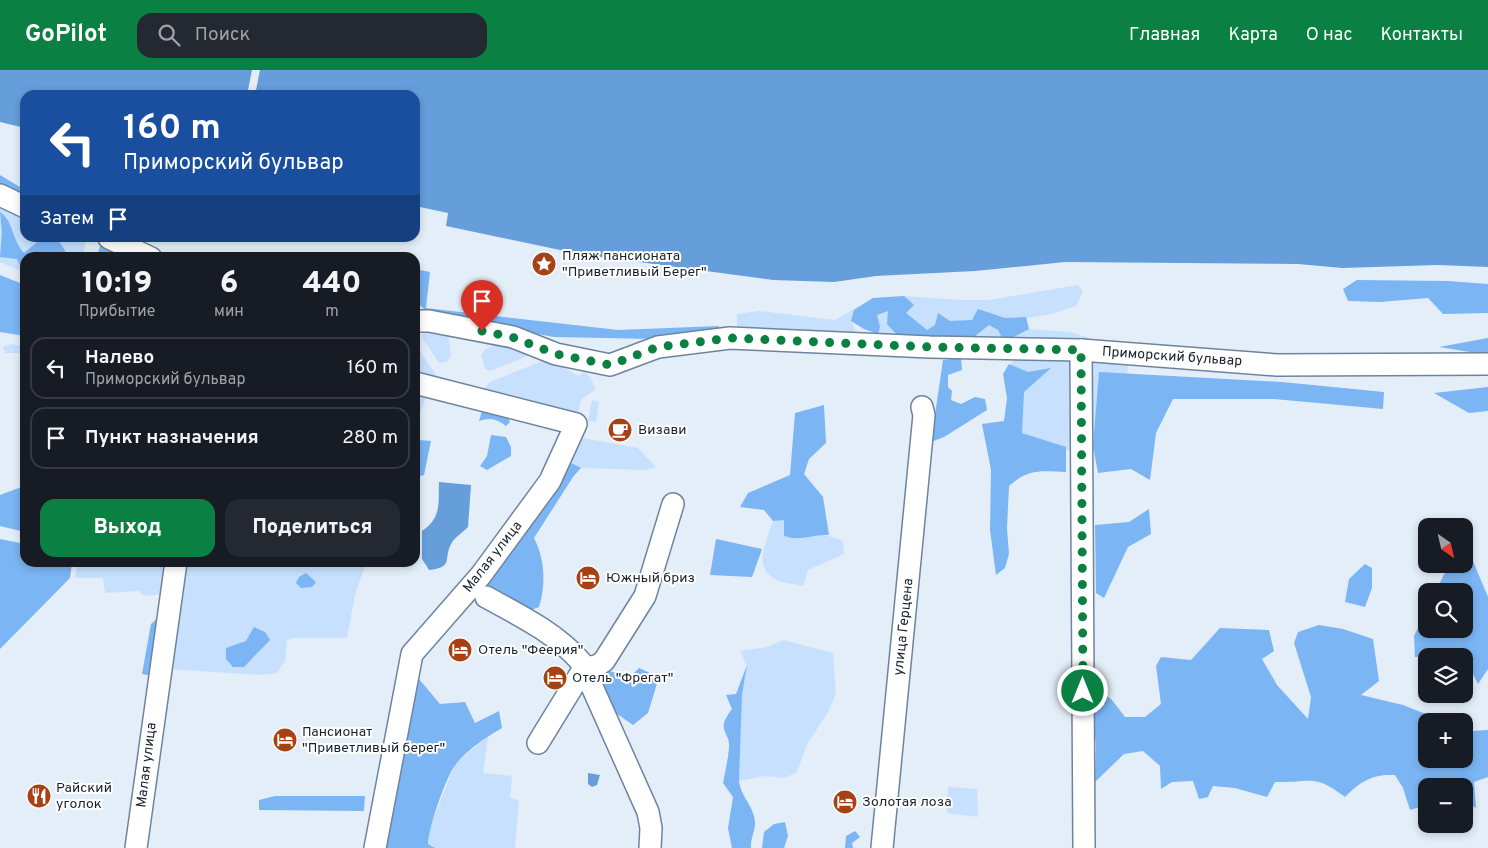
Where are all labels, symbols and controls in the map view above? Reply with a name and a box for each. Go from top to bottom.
search box [137,13,487,58]
text: GoPilot [25,20,107,50]
icon: search [155,21,183,49]
text: Поиск [195,23,250,47]
text: Главная [1129,24,1200,47]
text: Карта [1228,24,1278,47]
text: О нас [1306,24,1352,47]
text: Контакты [1380,24,1463,47]
text: 160 m [123,107,221,151]
icon: left [40,110,105,175]
text: Приморский бульвар [123,150,344,177]
icon: arrive [104,205,132,233]
text: Затем [40,207,94,231]
place label: Пляж пансионата "Приветливый Берег" [562,248,707,281]
place icon: Пляж пансионата "Приветливый Берег" [531,251,557,277]
text: 10:19 [82,266,152,303]
text: 6 [220,266,238,303]
text: 440 [302,266,361,303]
pin [461,280,503,331]
icon: arrive [468,287,496,315]
text: Прибытие [79,302,155,322]
text: мин [214,302,244,322]
text: m [325,302,339,322]
street label: Приморский бульвар [1101,344,1243,370]
text: Налево [85,346,154,370]
icon: left [42,354,70,382]
text: 160 m [347,356,398,380]
text: Приморский бульвар [85,370,245,390]
cafe icon: Визави [607,417,633,443]
place label: Визави [638,422,687,439]
icon: arrive [42,424,70,452]
text: Пункт назначения [85,426,259,450]
text: 280 m [342,426,398,450]
button: Выход [40,499,215,557]
button: Поделиться [225,499,400,557]
street label: Малая улица [460,518,526,596]
north arrow [1418,518,1472,572]
map controls [1418,518,1473,833]
hotel icon: Южный бриз [575,565,601,591]
place label: Южный бриз [606,570,695,587]
street label: улица Герцена [890,577,918,677]
button: search [1418,583,1473,638]
hotel icon: Отель "Феерия" [447,637,473,663]
place label: Отель "Феерия" [478,642,583,659]
button: layers [1418,648,1473,703]
position arrow [1056,664,1108,716]
hotel icon: Отель "Фрегат" [542,665,568,691]
place label: Отель "Фрегат" [572,670,673,687]
button: + [1418,713,1473,768]
street label: Малая улица [133,721,161,809]
place label: Пансионат "Приветливый берег" [302,724,445,757]
hotel icon: Пансионат "Приветливый берег" [272,727,298,753]
button: − [1418,778,1473,833]
place label: Райский уголок [56,780,112,813]
restaurant icon: Райский уголок [26,783,52,809]
hotel icon: Золотая лоза [832,789,858,815]
place label: Золотая лоза [862,794,952,811]

